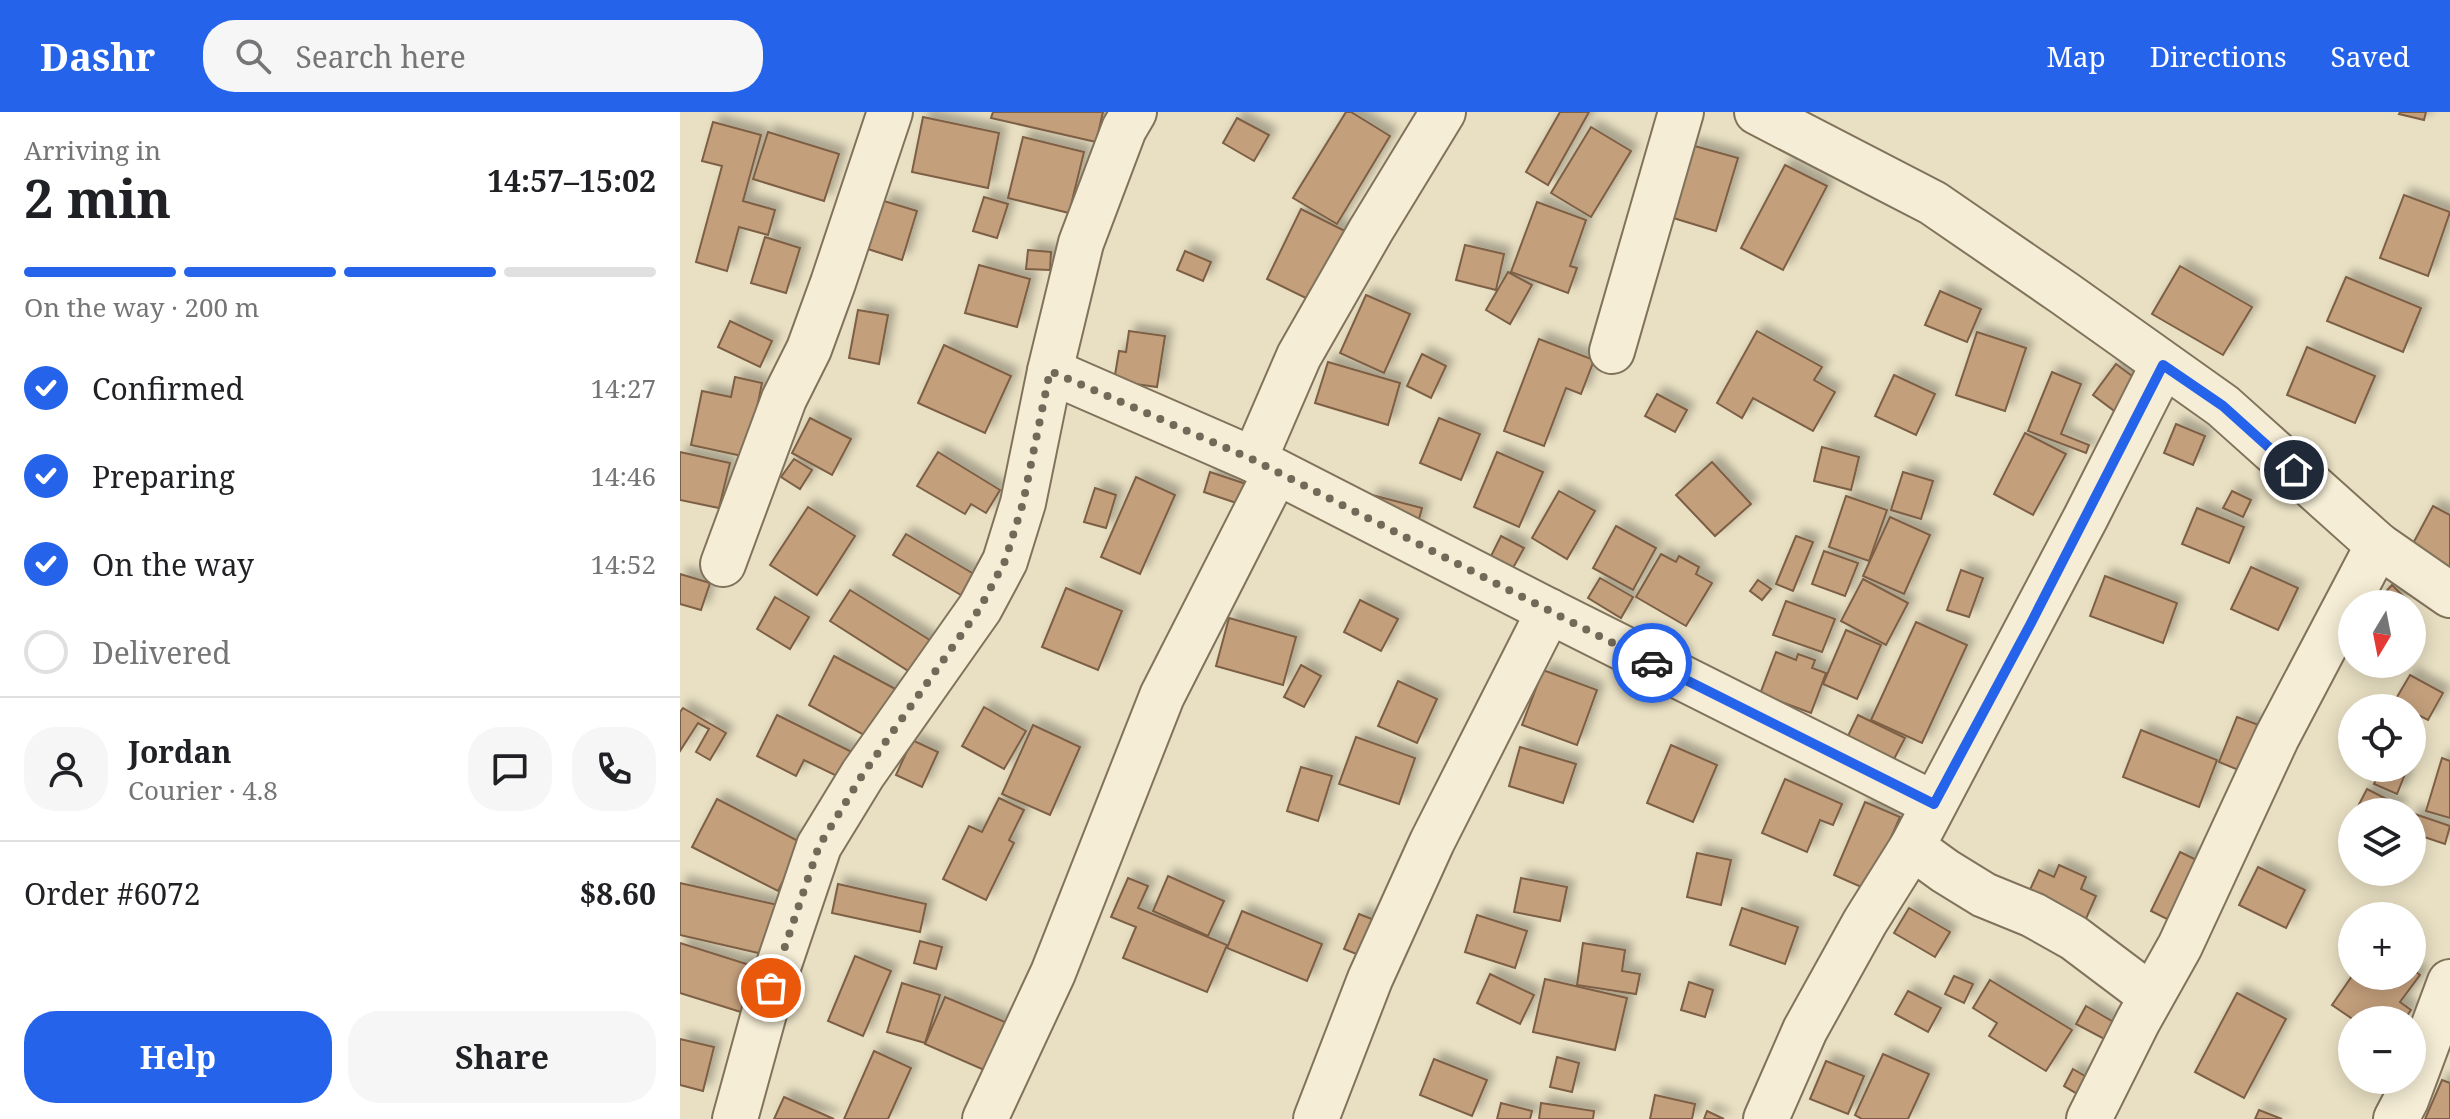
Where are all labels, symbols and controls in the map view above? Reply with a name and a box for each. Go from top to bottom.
search box [203,20,763,92]
text: Dashr [40,30,155,82]
icon: search [231,34,275,78]
text: Search here [295,36,466,77]
text: Map [2046,37,2106,75]
text: Directions [2150,37,2287,75]
text: Saved [2331,37,2410,75]
text: Arriving in [24,132,161,168]
text: 14:57–15:02 [487,160,656,201]
text: 2 min [24,162,171,233]
text: On the way · 200 m [24,289,259,325]
icon: check [24,366,68,410]
text: Confirmed [92,368,244,409]
text: 14:27 [590,370,656,406]
pin [2260,436,2328,504]
icon: home [2272,448,2316,492]
icon: check [24,454,68,498]
text: Preparing [92,456,235,497]
text: 14:46 [590,458,656,494]
icon: check [24,542,68,586]
text: On the way [92,544,254,585]
text: 14:52 [590,546,656,582]
north arrow [2338,590,2426,678]
map controls [2338,590,2426,1094]
courier [1612,623,1692,703]
text: Delivered [92,632,231,673]
icon: car [1630,641,1674,685]
button: locate [2338,694,2426,782]
button: person [24,727,108,811]
button: chat [468,727,552,811]
button: phone [572,727,656,811]
text: Jordan [128,731,231,772]
text: Courier · 4.8 [128,772,278,808]
button: layers [2338,798,2426,886]
text: Order #6072 [24,873,201,914]
text: $8.60 [579,873,656,914]
button: + [2338,902,2426,990]
pin [737,954,805,1022]
icon: bag [749,966,793,1010]
button: − [2338,1006,2426,1094]
button: Help [24,1011,332,1103]
button: Share [348,1011,656,1103]

